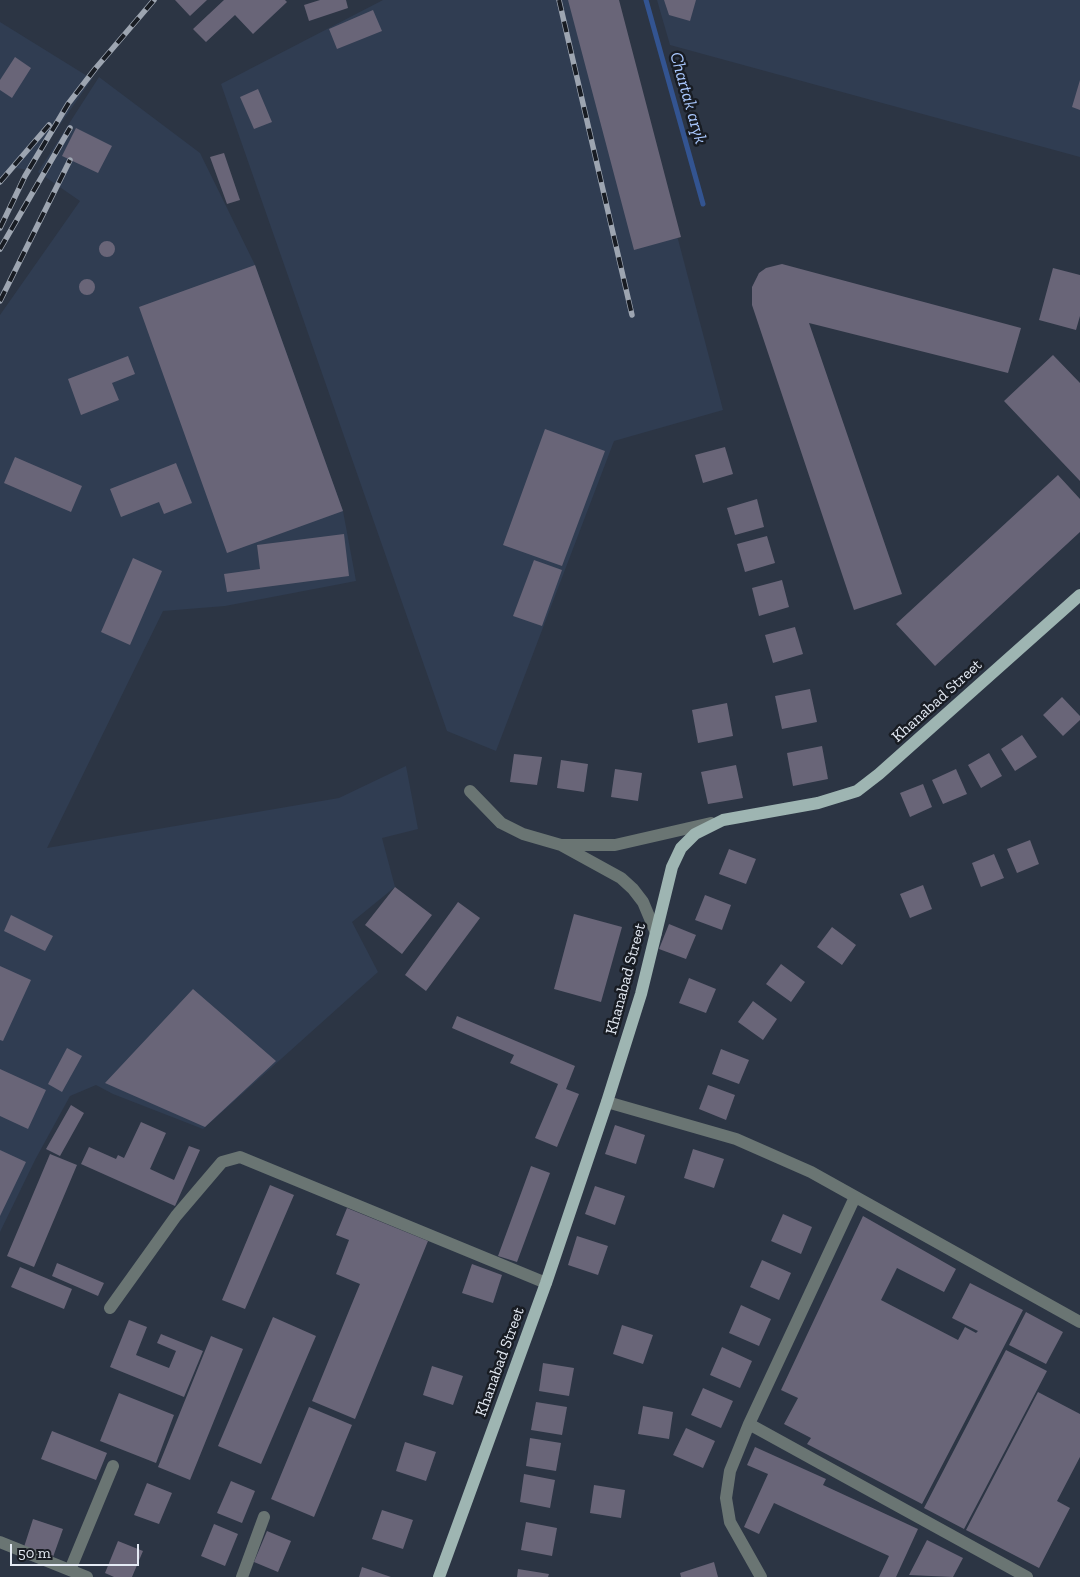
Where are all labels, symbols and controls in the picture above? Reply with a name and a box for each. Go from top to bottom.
water label: Chartak aryk [665,50,711,146]
street label: Khanabad Street [888,655,986,747]
street label: Khanabad Street [602,921,650,1037]
street label: Khanabad Street [471,1305,529,1419]
scale bar [12,1534,141,1566]
text: 50 m [18,1544,51,1562]

